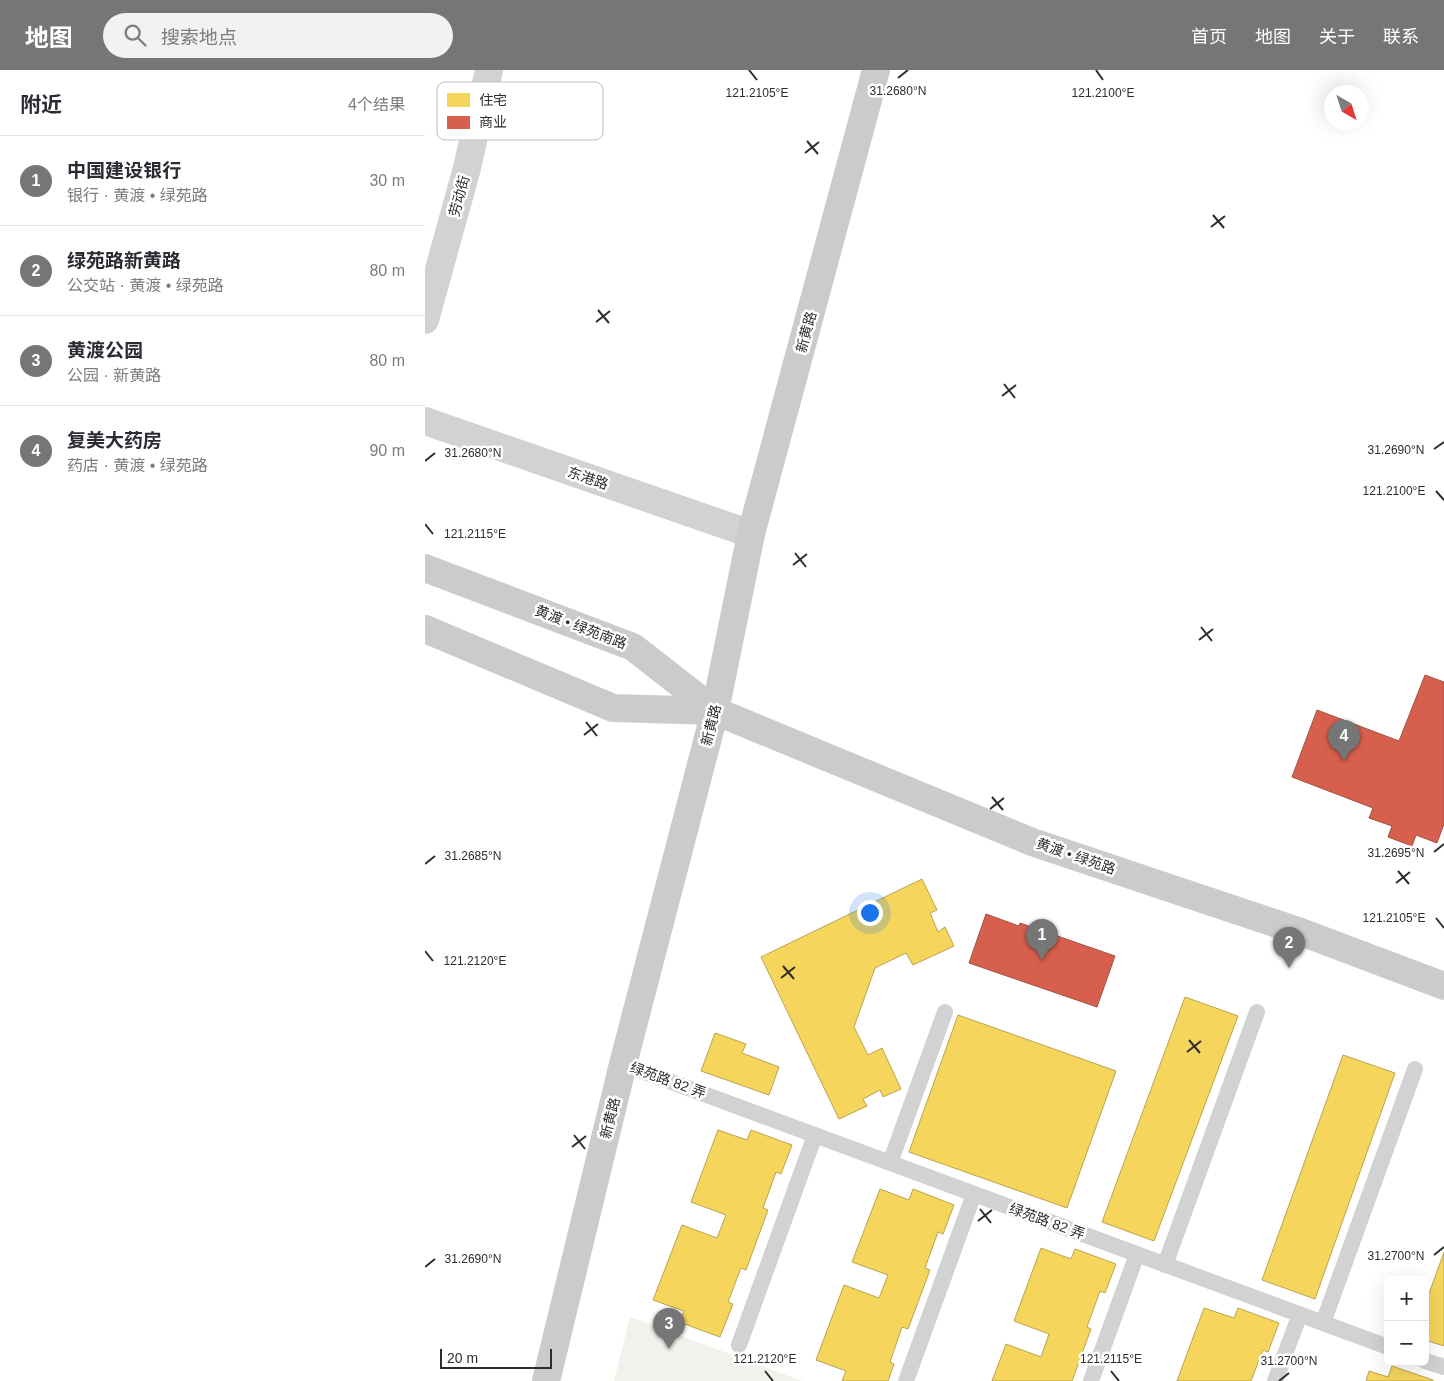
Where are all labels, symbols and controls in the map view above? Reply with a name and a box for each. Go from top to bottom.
search box [103,13,453,58]
icon: search [121,21,149,49]
text: 地图 [25,24,73,51]
text: 搜索地点 [161,27,237,48]
text: 首页 [1191,27,1227,47]
text: 地图 [1255,27,1291,47]
text: 关于 [1319,27,1355,47]
text: 联系 [1383,27,1419,47]
legend [437,82,603,140]
text: 31.2680°N [870,84,926,98]
north arrow [1324,85,1369,130]
text: 121.2105°E [726,86,788,100]
text: 121.2100°E [1072,86,1134,100]
text: 住宅 [479,92,507,108]
text: 附近 [20,93,62,116]
text: 4个结果 [348,96,405,113]
text: 商业 [479,114,507,130]
text: 中国建设银行 [67,160,181,181]
text: 1 [32,172,40,189]
text: 30 m [369,172,405,189]
street label: 劳动街 [446,174,472,218]
text: 银行 · 黄渡 • 绿苑路 [67,187,208,204]
text: 绿苑路新黄路 [67,250,181,271]
text: 2 [32,262,40,279]
text: 80 m [369,262,405,279]
text: 公交站 · 黄渡 • 绿苑路 [67,277,224,294]
street label: 新黄路 [793,310,819,354]
text: 黄渡公园 [67,340,143,361]
text: 3 [32,352,40,369]
text: 80 m [369,352,405,369]
text: 公园 · 新黄路 [67,367,161,384]
text: 复美大药房 [67,430,162,451]
text: 4 [32,442,40,459]
text: 90 m [369,442,405,459]
text: 31.2690°N [1368,443,1424,457]
text: 31.2680°N [445,446,501,460]
text: 药店 · 黄渡 • 绿苑路 [67,457,208,474]
street label: 东港路 [566,464,610,492]
text: 121.2100°E [1363,484,1425,498]
text: 121.2115°E [444,527,506,541]
street label: 黄渡 • 绿苑南路 [533,602,629,652]
street label: 新黄路 [698,703,724,747]
pin: 4 [1328,720,1360,761]
street label: 黄渡 • 绿苑路 [1034,835,1118,877]
text: 31.2695°N [1368,846,1424,860]
text: 31.2685°N [445,849,501,863]
your location [857,900,883,926]
text: 121.2105°E [1363,911,1425,925]
pin: 1 [1026,919,1058,960]
pin: 2 [1273,927,1305,968]
text: 121.2120°E [444,954,506,968]
street label: 绿苑路 82 弄 [628,1059,708,1101]
street label: 新黄路 [597,1096,623,1140]
street label: 绿苑路 82 弄 [1007,1200,1087,1242]
text: 31.2700°N [1368,1249,1424,1263]
text: 31.2690°N [445,1252,501,1266]
map controls [1384,1276,1429,1366]
button: + [1384,1276,1429,1321]
pin: 3 [653,1308,685,1349]
button: − [1384,1321,1429,1366]
scale bar [440,1346,553,1369]
text: 20 m [447,1350,478,1366]
text: 121.2120°E [734,1352,796,1366]
text: 121.2115°E [1080,1352,1142,1366]
text: 31.2700°N [1261,1354,1317,1368]

